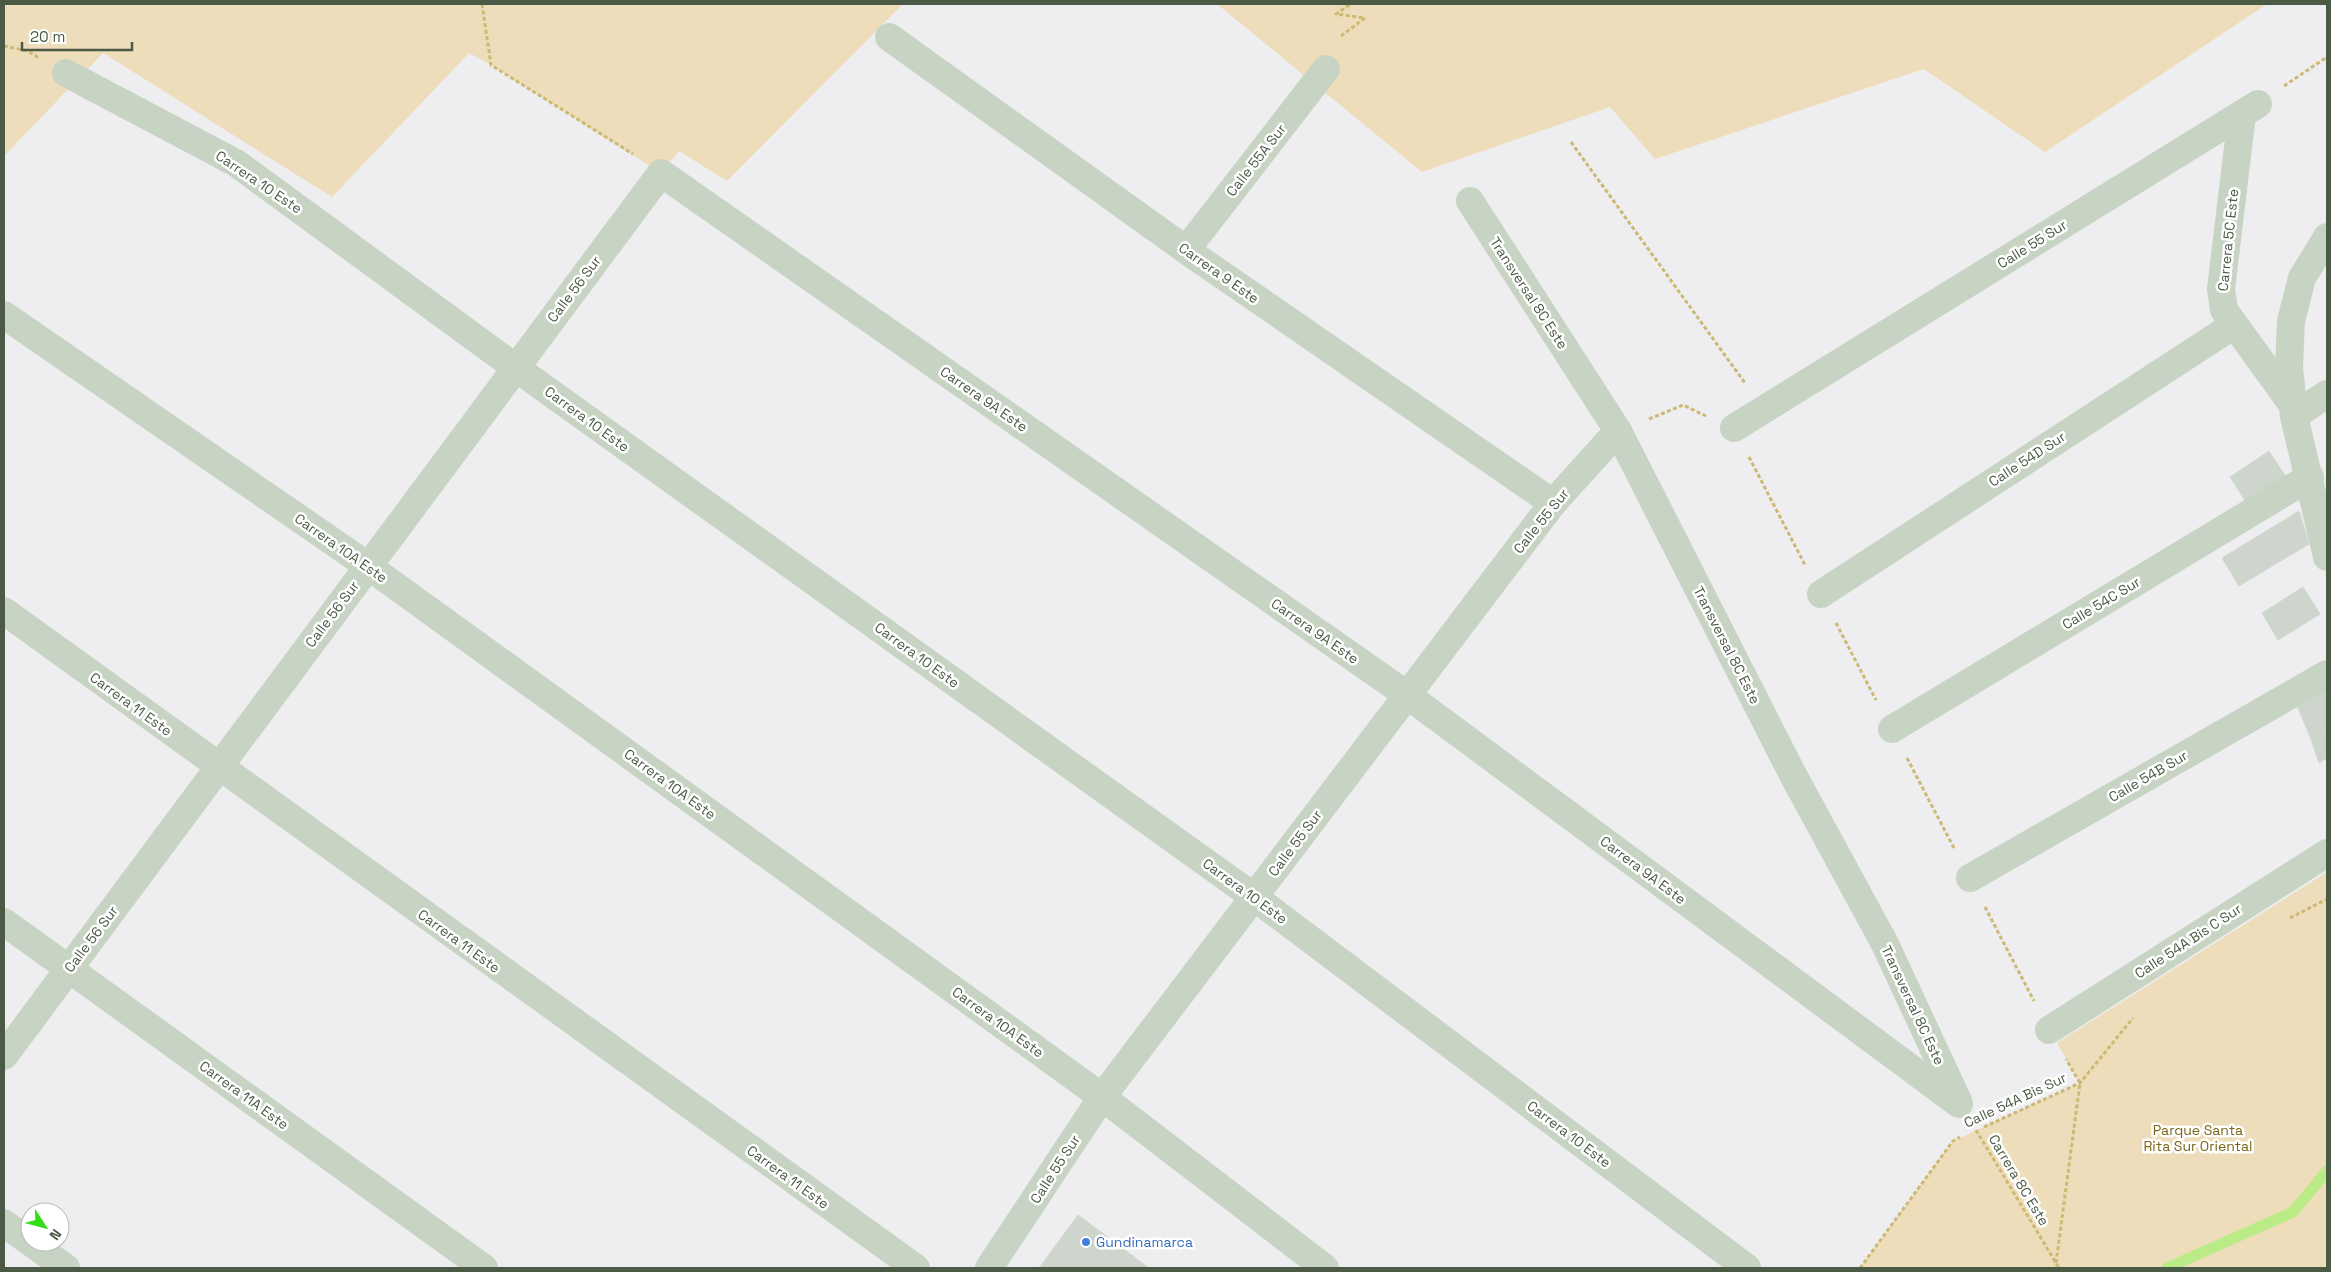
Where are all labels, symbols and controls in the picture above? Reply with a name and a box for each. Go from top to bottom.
scale bar [22,20,132,52]
text: 20 m [30,27,65,46]
street label: Calle 55A Sur [1222,120,1290,200]
street label: Carrera 10 Este [212,146,306,218]
street label: Carrera 5C Este [2214,188,2242,292]
street label: Calle 55 Sur [1994,216,2070,272]
street label: Transversal 8C Este [1486,234,1572,352]
street label: Carrera 9 Este [1175,239,1263,307]
street label: Calle 56 Sur [543,252,605,326]
street label: Carrera 9A Este [937,362,1031,436]
street label: Carrera 10 Este [541,382,633,456]
street label: Calle 54D Sur [1985,427,2069,491]
street label: Calle 55 Sur [1509,485,1573,557]
street label: Carrera 10A Este [291,509,391,587]
street label: Calle 54C Sur [2059,573,2143,633]
street label: Calle 56 Sur [301,577,363,651]
street label: Transversal 8C Este [1689,583,1765,707]
street label: Carrera 9A Este [1268,594,1362,668]
street label: Carrera 10 Este [871,618,963,692]
street label: Carrera 11 Este [86,668,176,740]
street label: Carrera 10A Este [621,745,719,823]
street label: Calle 54B Sur [2105,746,2191,806]
street label: Calle 55 Sur [1264,806,1326,880]
street label: Carrera 9A Este [1597,832,1689,908]
street label: Carrera 10 Este [1199,854,1291,928]
street label: Calle 54A Bis C Sur [2131,900,2245,982]
street label: Calle 56 Sur [60,902,122,976]
street label: Carrera 11 Este [414,905,504,977]
street label: Transversal 8C Este [1877,942,1949,1068]
street label: Carrera 10A Este [949,983,1047,1061]
street label: Carrera 11A Este [196,1057,292,1133]
street label: Calle 54A Bis Sur [1961,1068,2069,1132]
street label: Carrera 10 Este [1524,1097,1614,1171]
park label: Parque Santa Rita Sur Oriental [2144,1121,2252,1155]
street label: Calle 55 Sur [1026,1131,1084,1207]
street label: Carrera 8C Este [1985,1131,2053,1229]
street label: Carrera 11 Este [743,1141,833,1213]
north arrow [20,1202,70,1252]
text: N [45,1226,66,1244]
place label: Gundinamarca [1096,1233,1193,1251]
marker: Gundinamarca [1080,1236,1092,1248]

